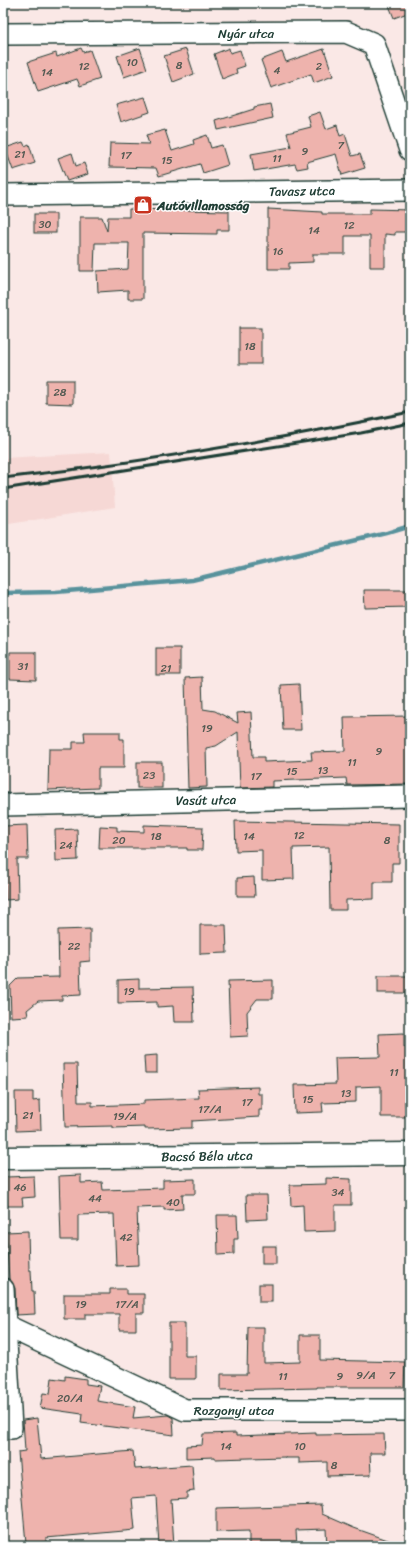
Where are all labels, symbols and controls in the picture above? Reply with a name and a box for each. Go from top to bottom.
street label: Nyár utca [218,22,275,45]
house number: 10 [126,53,138,72]
house number: 8 [176,56,183,75]
house number: 12 [78,57,90,76]
house number: 2 [316,57,323,76]
house number: 4 [274,61,281,80]
house number: 14 [41,63,53,82]
house number: 7 [338,136,345,155]
house number: 9 [302,142,309,161]
house number: 21 [14,145,26,164]
house number: 17 [121,146,132,165]
house number: 11 [272,149,282,168]
house number: 15 [161,151,173,170]
street label: Tavasz utca [269,179,336,203]
shop icon: Autóvillamosság [132,194,154,216]
place label: Autóvillamosság [156,194,250,217]
house number: 30 [39,215,52,234]
house number: 12 [343,216,355,235]
house number: 14 [308,221,320,240]
house number: 16 [273,242,283,261]
house number: 18 [244,337,256,356]
house number: 28 [54,383,67,402]
house number: 31 [18,657,29,676]
house number: 21 [160,659,172,678]
house number: 19 [201,719,213,738]
house number: 9 [376,742,383,761]
house number: 11 [347,753,357,772]
house number: 13 [318,761,328,780]
house number: 15 [286,762,298,781]
house number: 23 [143,766,155,785]
house number: 17 [251,767,262,786]
street label: Vasút utca [176,788,237,812]
house number: 12 [293,826,305,845]
house number: 18 [150,827,162,846]
house number: 14 [243,827,255,846]
house number: 20 [112,831,126,850]
house number: 8 [384,831,391,850]
house number: 24 [59,836,73,855]
house number: 22 [68,937,81,956]
house number: 19 [123,982,135,1001]
house number: 11 [389,1063,399,1082]
house number: 13 [341,1084,351,1103]
house number: 15 [302,1090,314,1109]
house number: 17 [242,1093,253,1112]
house number: 17/A [198,1100,222,1119]
house number: 21 [22,1106,34,1125]
house number: 19/A [113,1107,137,1126]
street label: Bacsó Béla utca [161,1144,253,1168]
house number: 46 [13,1178,27,1197]
house number: 34 [332,1183,345,1202]
house number: 44 [88,1189,102,1208]
house number: 40 [166,1193,180,1212]
house number: 42 [119,1228,133,1247]
house number: 19 [75,1295,87,1314]
house number: 17/A [115,1295,139,1314]
house number: 9/A [356,1366,376,1385]
house number: 7 [389,1366,396,1385]
house number: 11 [278,1367,288,1386]
house number: 9 [337,1367,344,1386]
house number: 20/A [57,1389,83,1408]
street label: Rozgonyi utca [194,1399,275,1422]
house number: 14 [220,1437,232,1456]
house number: 10 [294,1437,306,1456]
house number: 8 [331,1456,338,1475]

